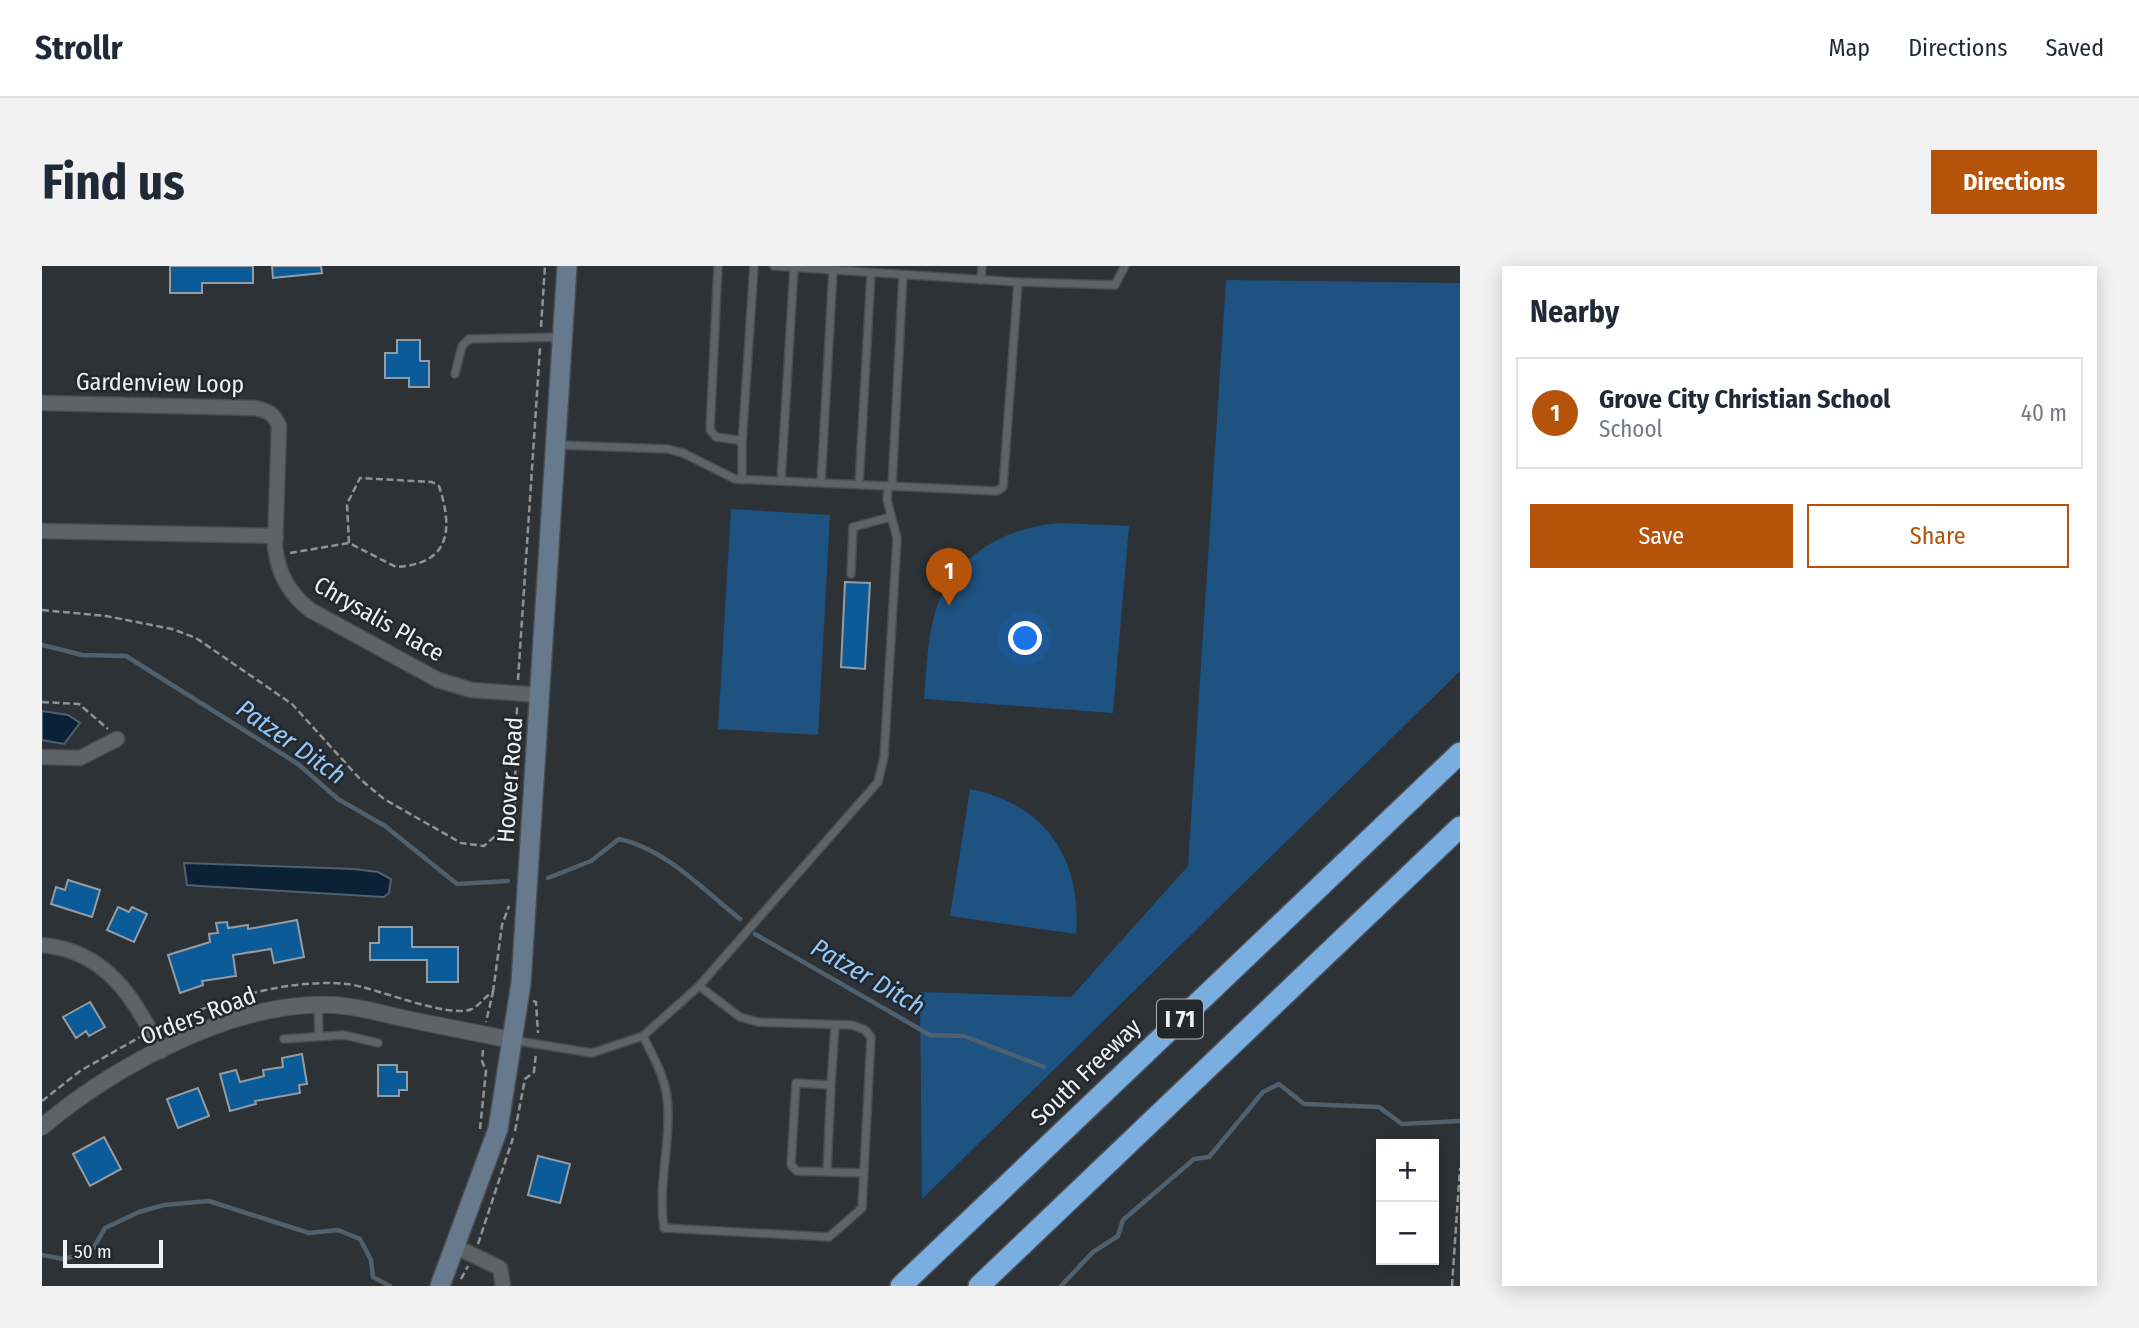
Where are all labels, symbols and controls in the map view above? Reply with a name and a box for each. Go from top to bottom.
text: Strollr [35,28,123,68]
text: Map [1829,34,1870,62]
text: Directions [1908,34,2007,62]
text: Saved [2045,34,2104,62]
button: Directions [1931,150,2097,214]
text: Find us [42,153,185,212]
text: Nearby [1530,294,1619,330]
street label: Gardenview Loop [76,368,244,398]
text: Grove City Christian School [1599,384,1890,415]
text: 1 [1550,399,1560,427]
text: 40 m [2021,399,2067,427]
text: School [1599,415,1663,443]
button: Save [1530,504,1793,568]
button: Share [1807,504,2069,568]
pin: 1 [926,548,972,606]
street label: Chrysalis Place [309,571,449,667]
your location [1008,621,1042,655]
water label: Patzer Ditch [230,693,352,791]
street label: Hoover Road [492,716,528,844]
water label: Patzer Ditch [806,932,930,1022]
street label: Orders Road [136,981,260,1051]
road number: I 71 [1157,1000,1203,1038]
street label: South Freeway [1025,1012,1147,1131]
map controls [1376,1139,1439,1265]
button: + [1376,1139,1439,1202]
button: − [1376,1202,1439,1265]
scale bar [63,1237,163,1269]
text: 50 m [74,1240,112,1263]

